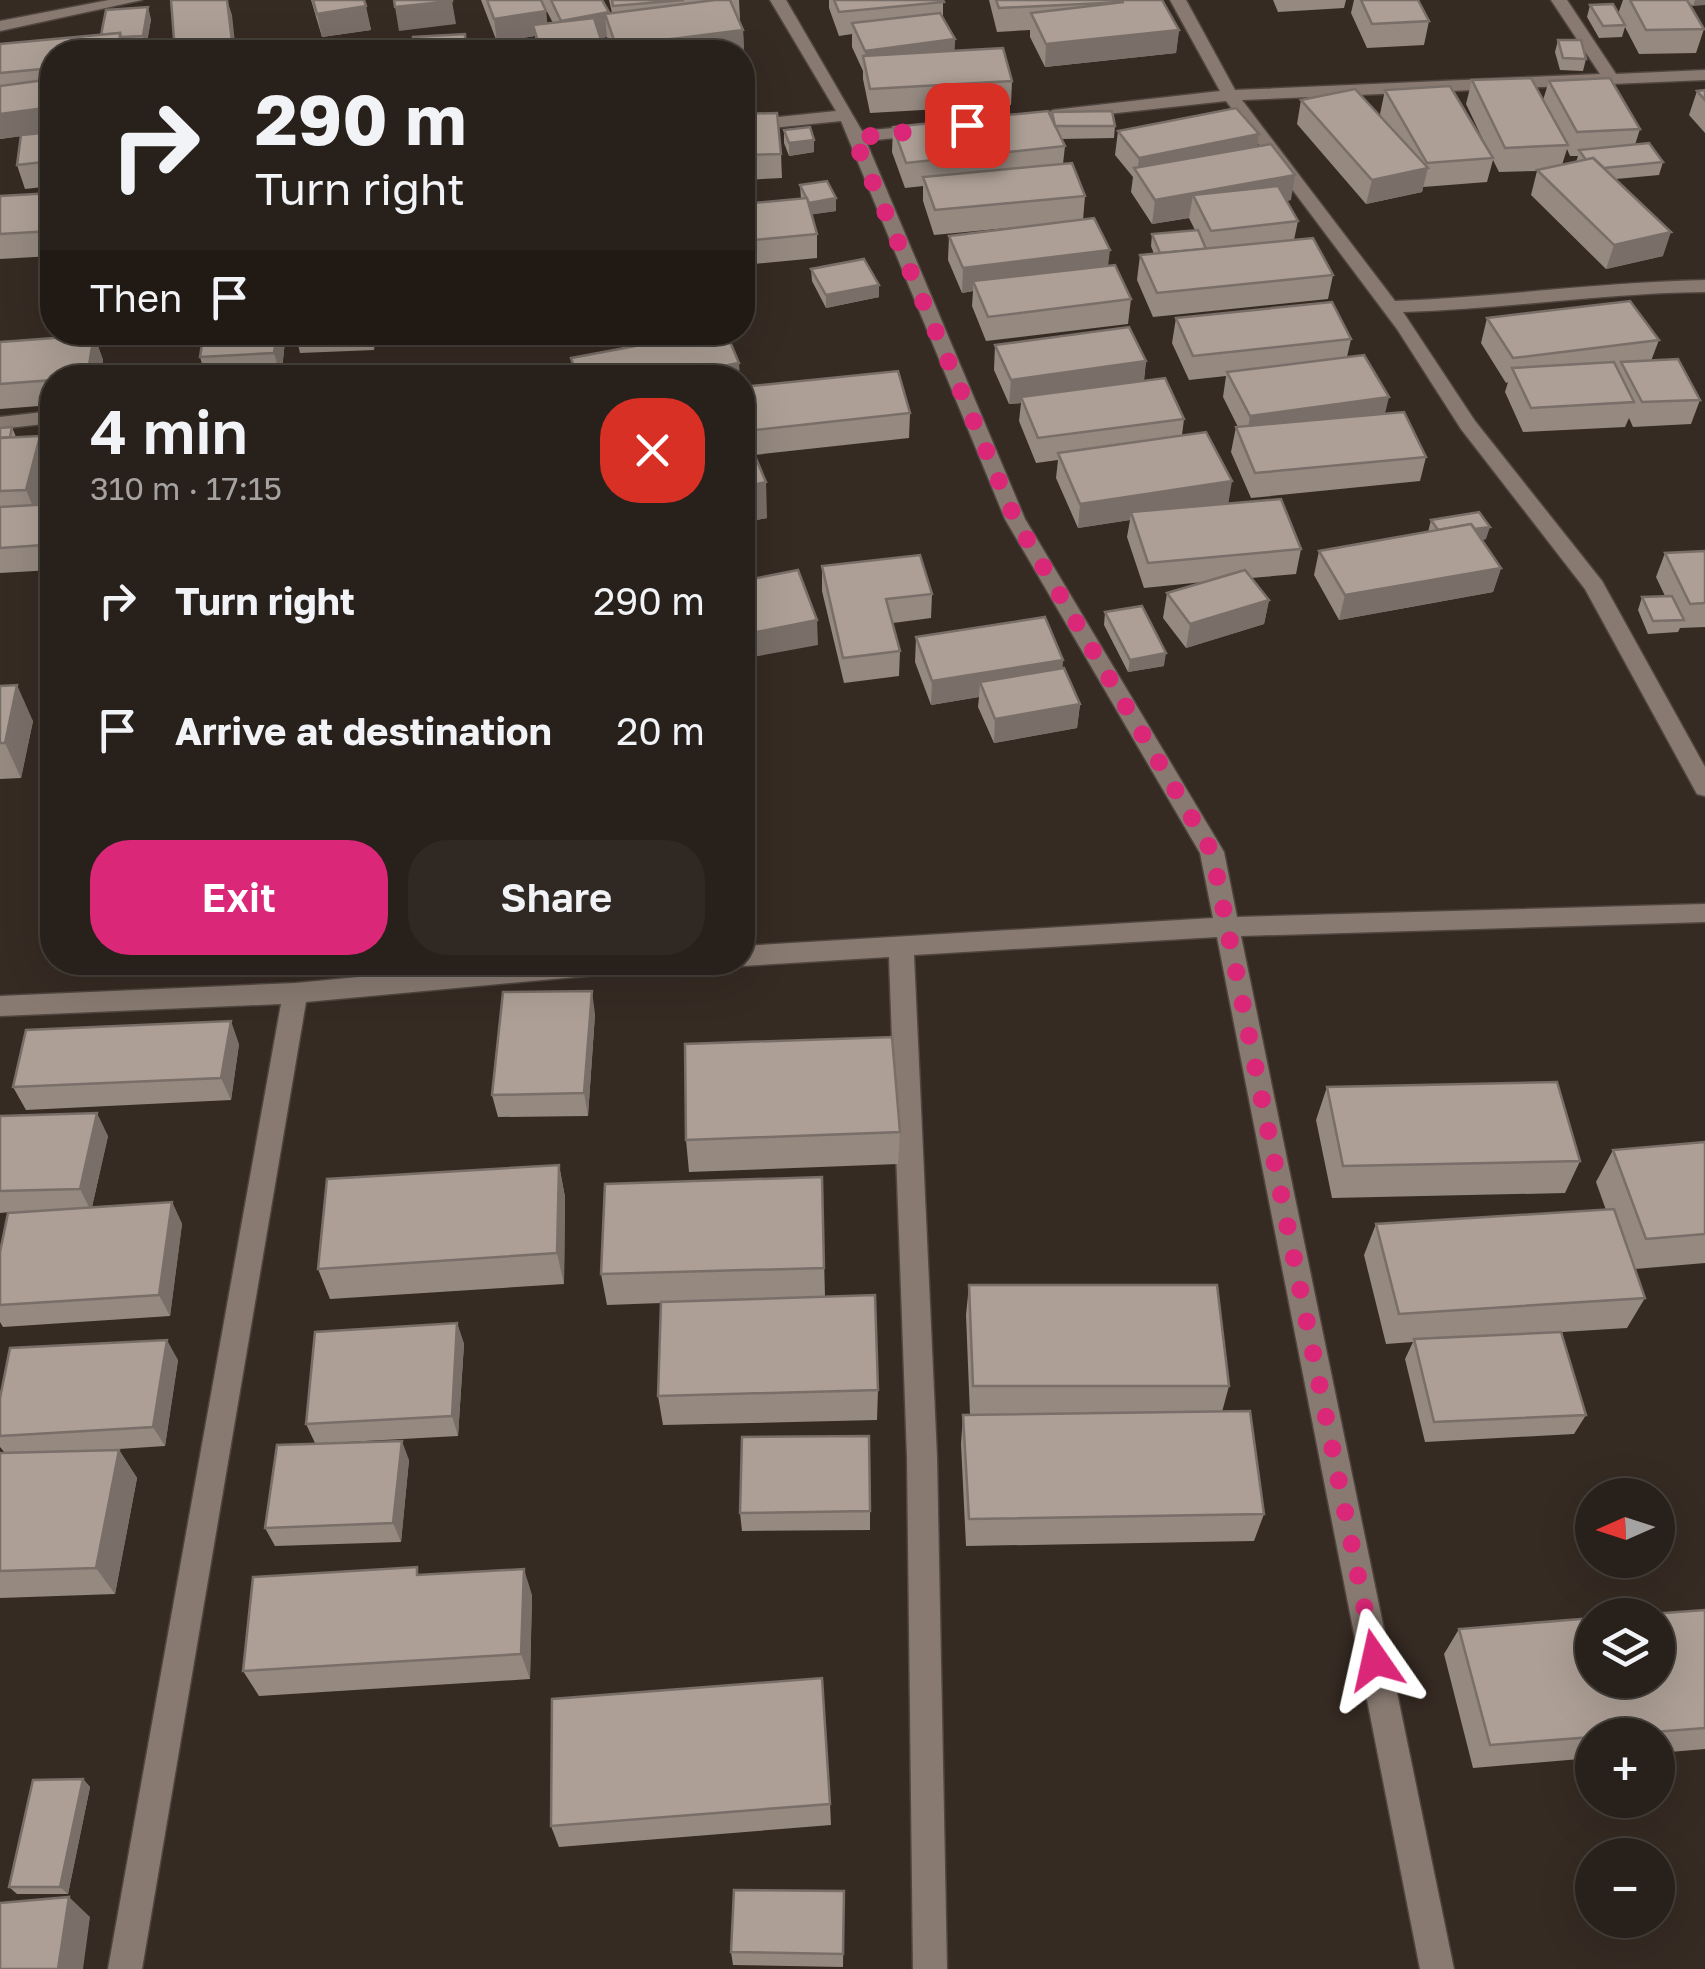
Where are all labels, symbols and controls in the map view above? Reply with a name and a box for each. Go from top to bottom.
text: 290 m [255,76,466,160]
icon: right [90,80,220,210]
pin [925,83,1010,168]
icon: arrive [940,98,995,153]
text: Turn right [255,161,465,215]
icon: arrive [202,270,257,325]
text: Then [90,275,182,320]
text: 4 min [90,395,248,467]
button: close [600,398,705,503]
text: 310 m · 17:15 [90,469,282,507]
icon: right [90,573,145,628]
text: Turn right [175,578,355,623]
text: 290 m [593,578,705,623]
icon: arrive [90,703,145,758]
text: Arrive at destination [175,708,552,753]
text: 20 m [616,708,705,753]
button: Exit [90,840,388,955]
button: Share [408,840,705,955]
north arrow [1575,1478,1675,1578]
map controls [1575,1478,1675,1938]
button: layers [1575,1598,1675,1698]
position arrow [1323,1608,1427,1712]
button: + [1575,1718,1675,1818]
button: − [1575,1838,1675,1938]

